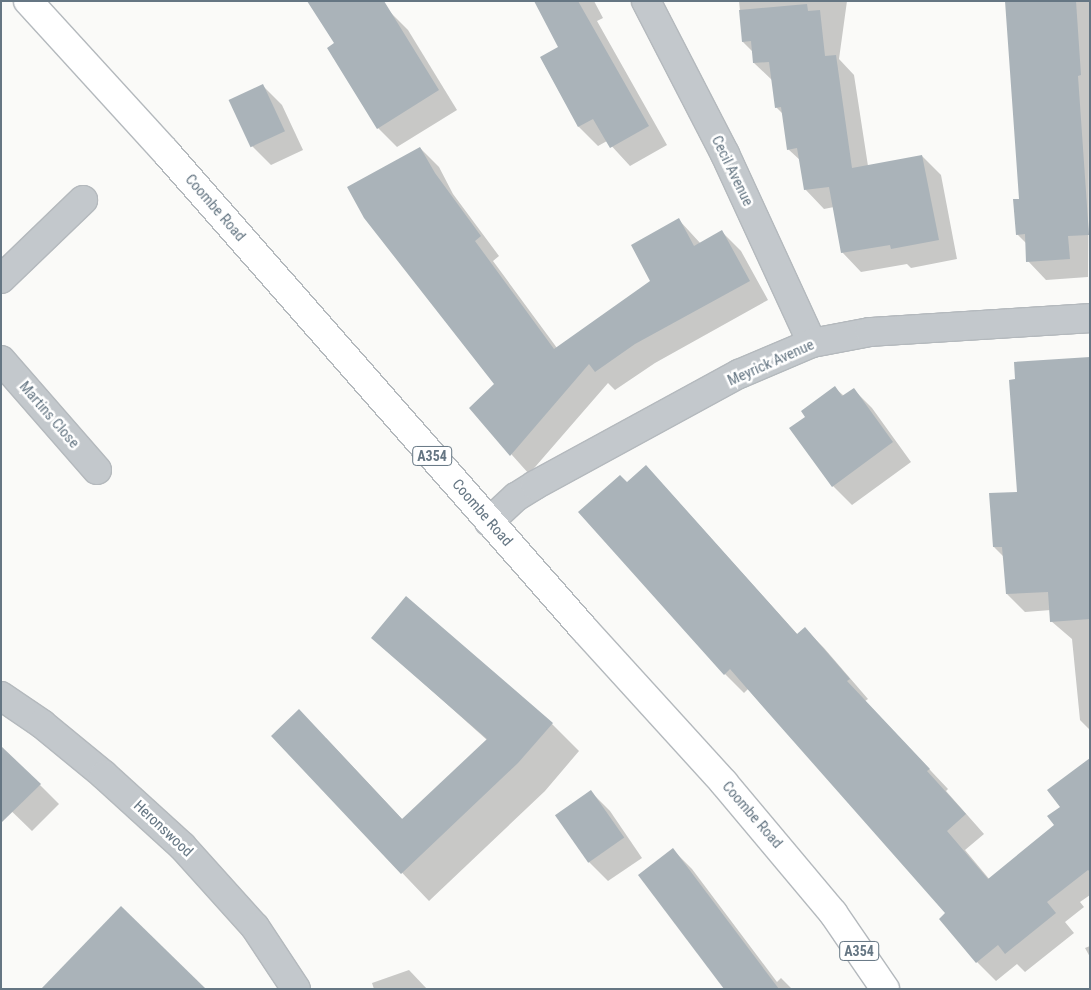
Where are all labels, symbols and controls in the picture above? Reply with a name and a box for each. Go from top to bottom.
street label: Cecil Avenue [707,133,757,209]
street label: Coombe Road [181,171,249,245]
street label: Meyrick Avenue [725,336,817,390]
street label: Martins Close [15,378,83,452]
road number: A354 [412,444,452,468]
street label: Coombe Road [448,476,516,550]
street label: Coombe Road [718,778,786,852]
street label: Heronswood [130,797,196,861]
road number: A354 [839,939,879,962]

